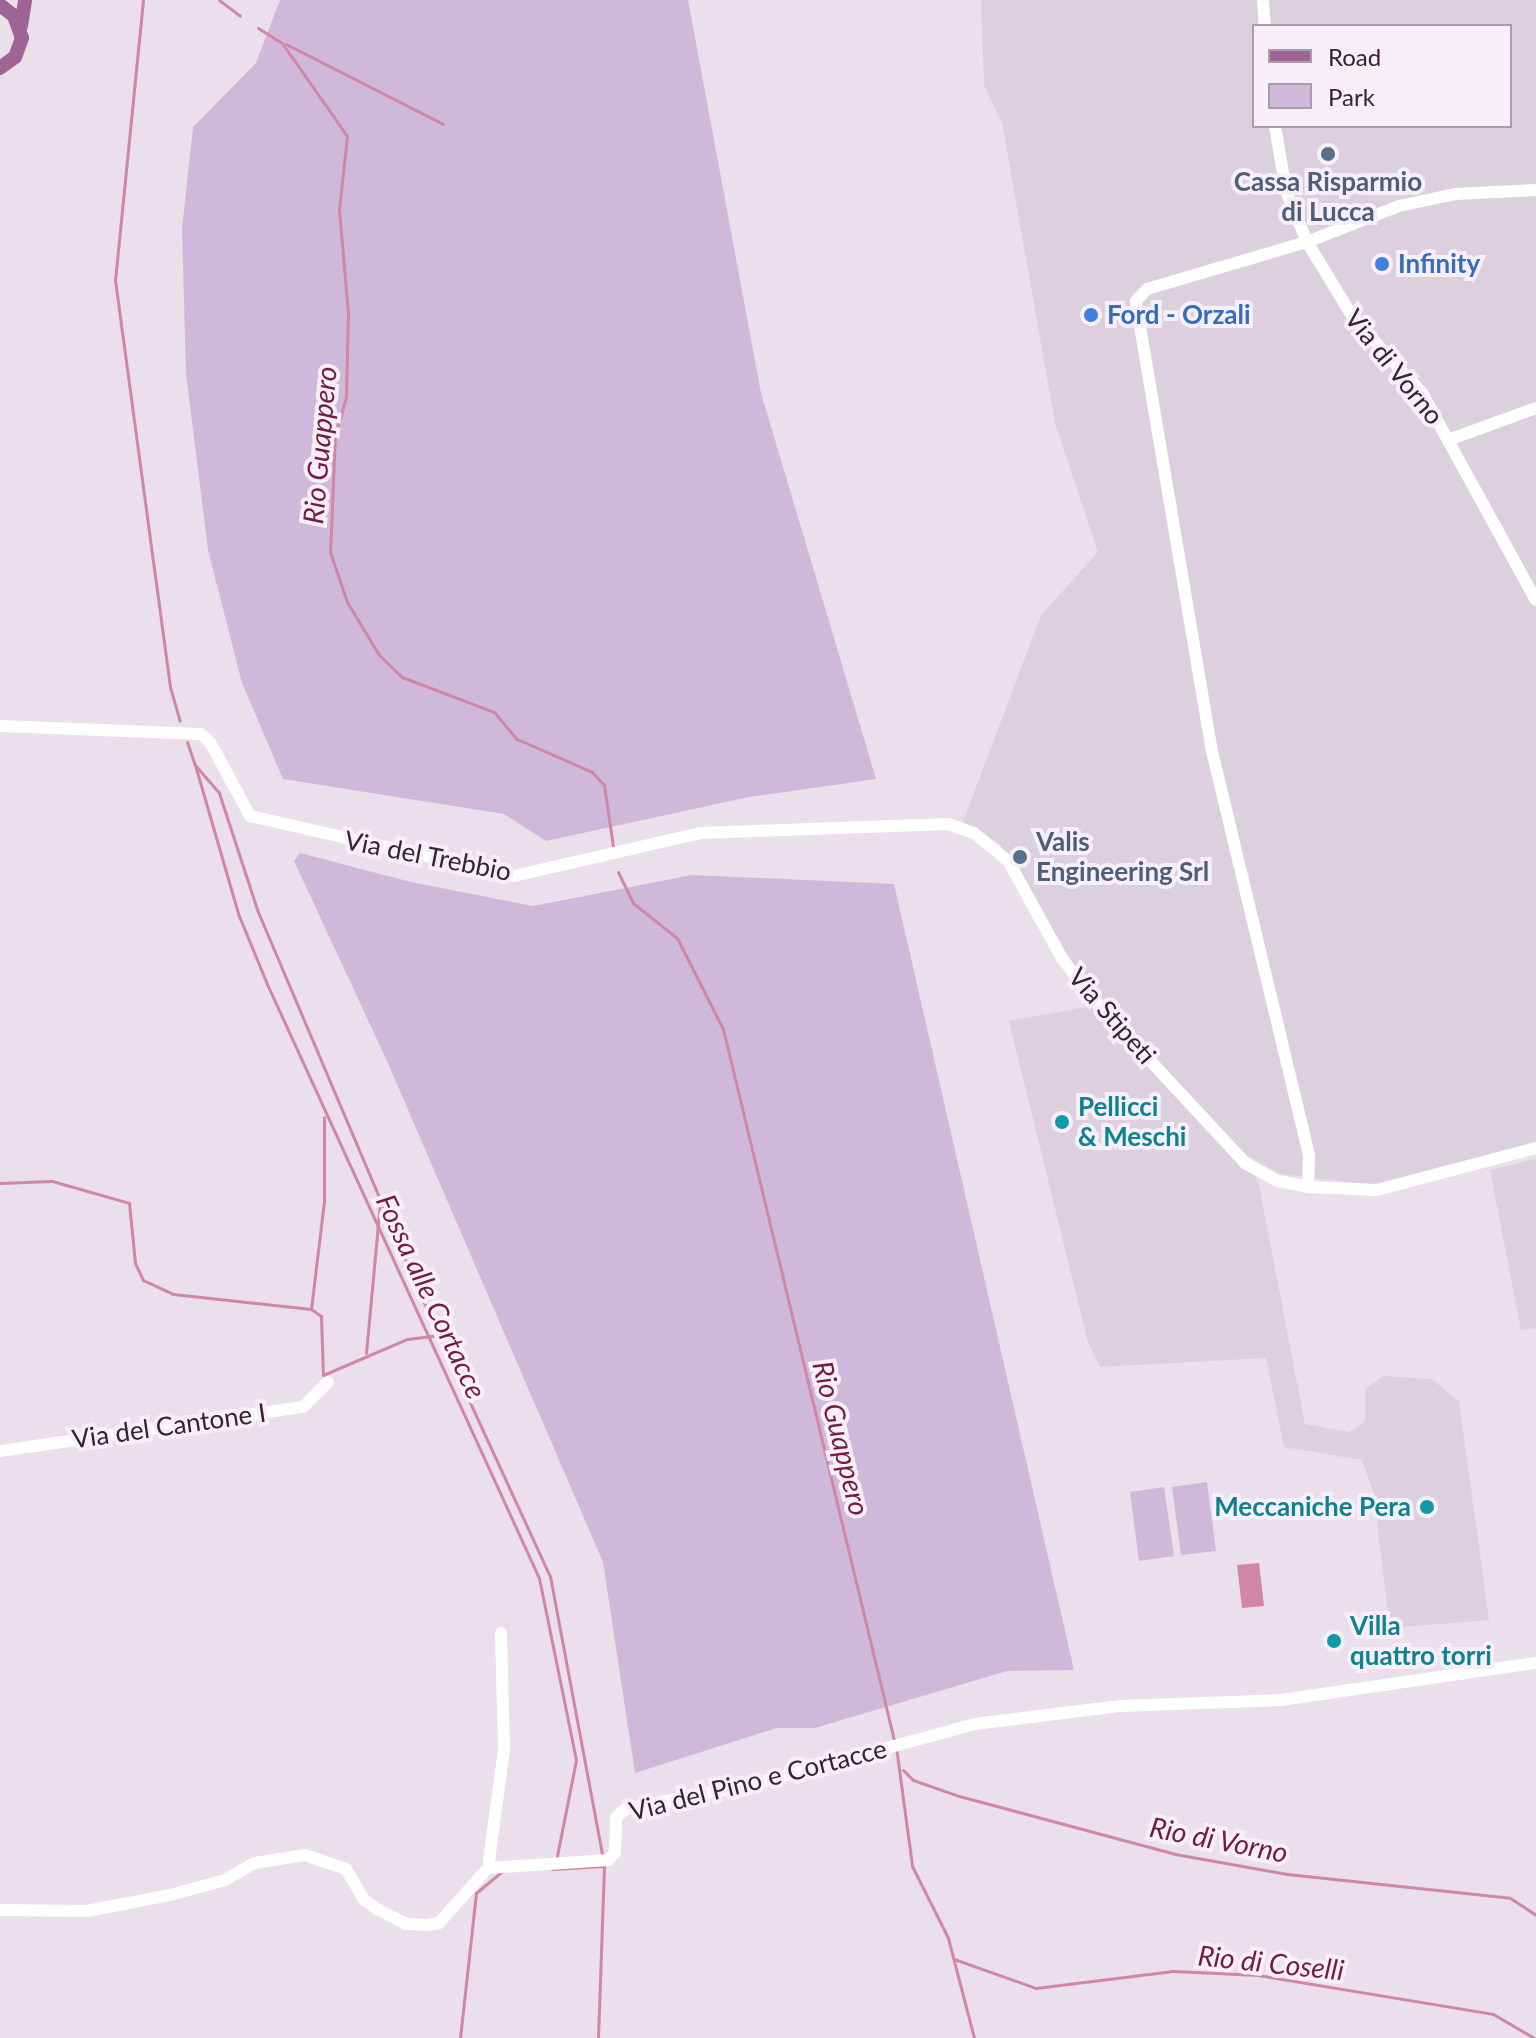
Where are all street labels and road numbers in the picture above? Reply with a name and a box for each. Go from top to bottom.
street label: Via di Vorno [1338,303,1450,431]
street label: Via del Trebbio [342,824,514,888]
street label: Via Stipeti [1062,962,1162,1070]
street label: Via del Cantone I [70,1397,268,1455]
street label: Via del Pino e Cortacce [626,1733,890,1827]

